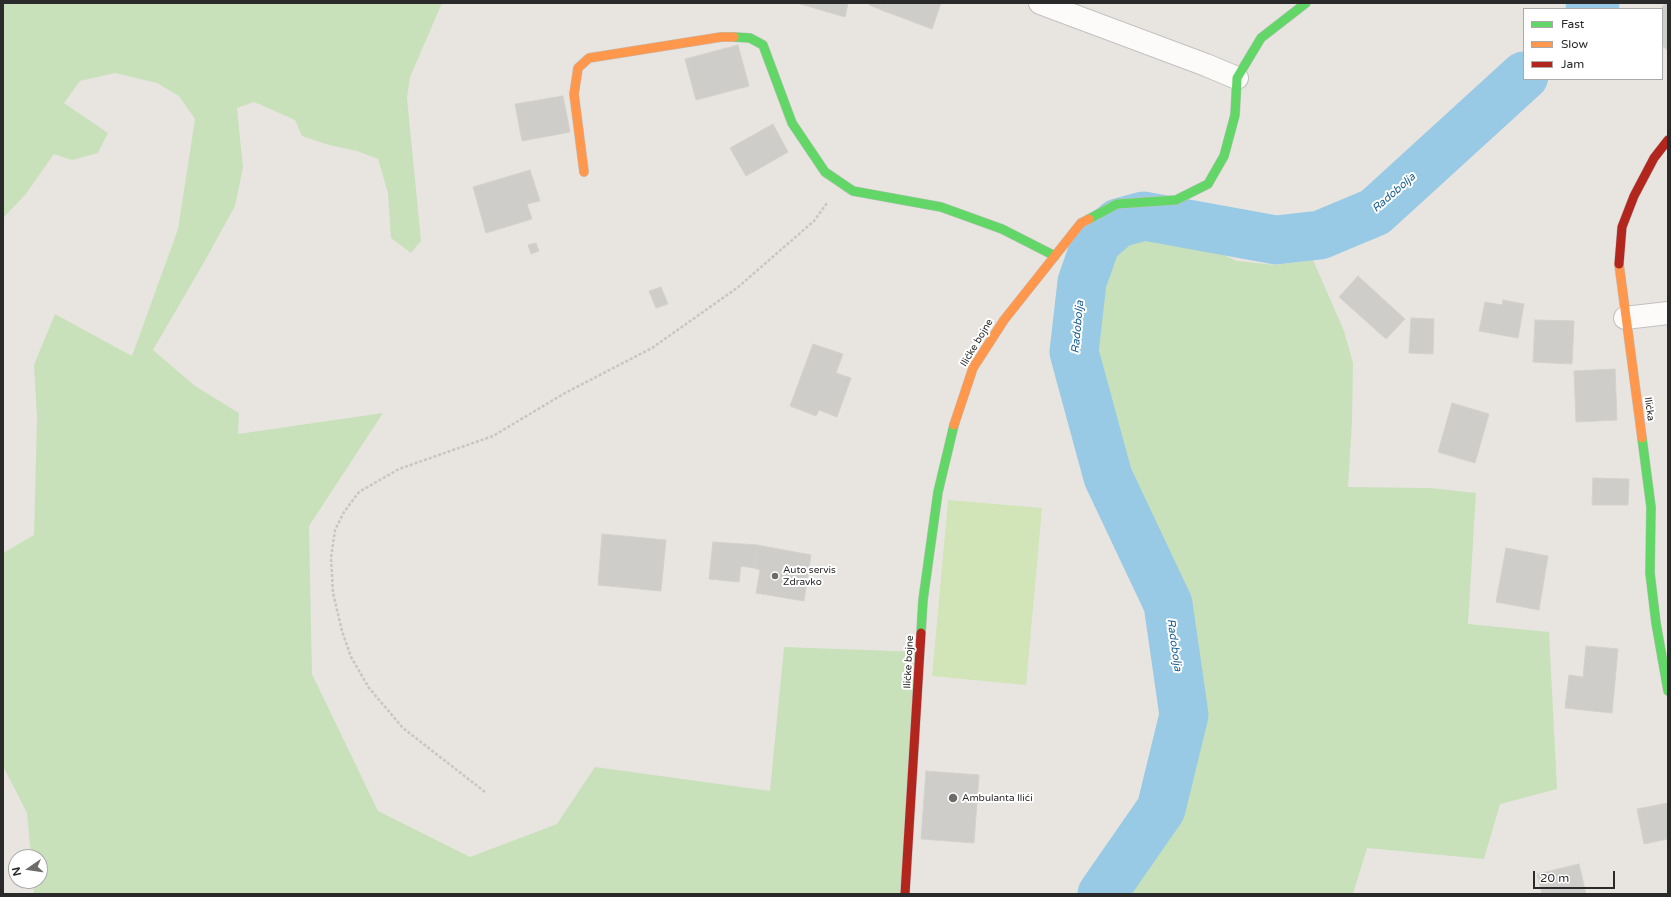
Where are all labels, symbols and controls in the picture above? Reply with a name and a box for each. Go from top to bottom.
legend [1523,8,1663,80]
text: Fast [1561,17,1584,31]
text: Slow [1561,37,1588,51]
text: Jam [1561,57,1584,71]
water label: Radobolja [1370,171,1418,215]
water label: Radobolja [1069,300,1087,354]
street label: Ilićke bojne [958,317,996,369]
street label: Ilićka [1641,396,1657,422]
place label: Auto servis Zdravko [783,564,836,588]
marker: Auto servis Zdravko [770,571,780,581]
water label: Radobolja [1164,618,1184,672]
street label: Ilićke bojne [902,635,916,689]
marker: Ambulanta Ilići [947,792,959,804]
place label: Ambulanta Ilići [962,792,1033,804]
north arrow [8,849,48,889]
scale bar [1535,863,1617,889]
text: N [9,866,24,877]
text: 20 m [1540,871,1569,885]

